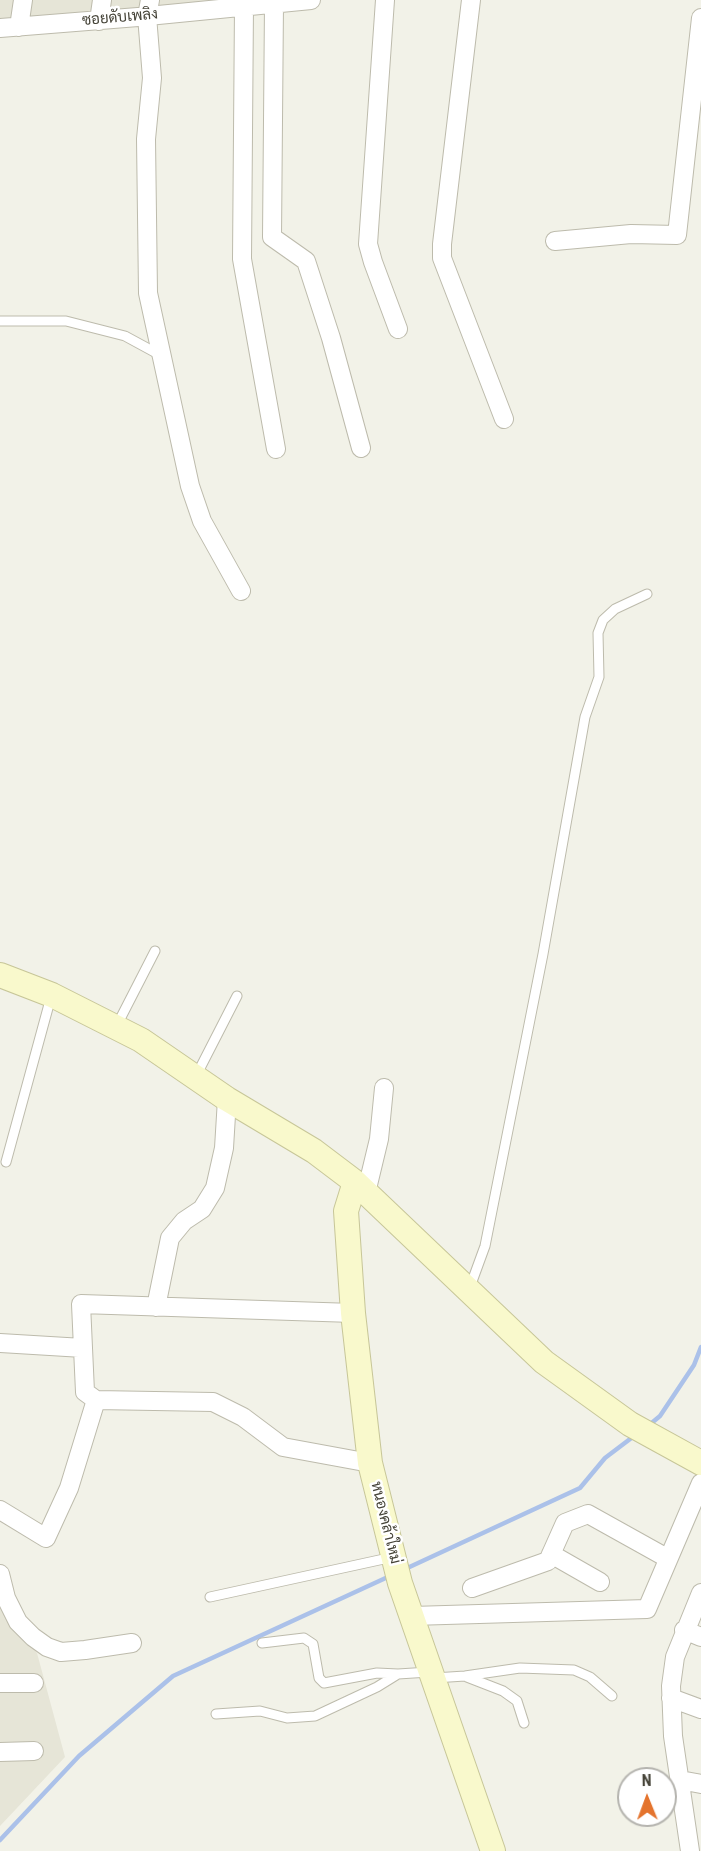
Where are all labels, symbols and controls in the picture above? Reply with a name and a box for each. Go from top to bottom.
street label: ซอยดับเพลิง [81,6,159,30]
street label: หนองคล้าใหม่ [366,1480,404,1566]
north arrow [617,1767,677,1827]
text: N [642,1771,652,1790]

